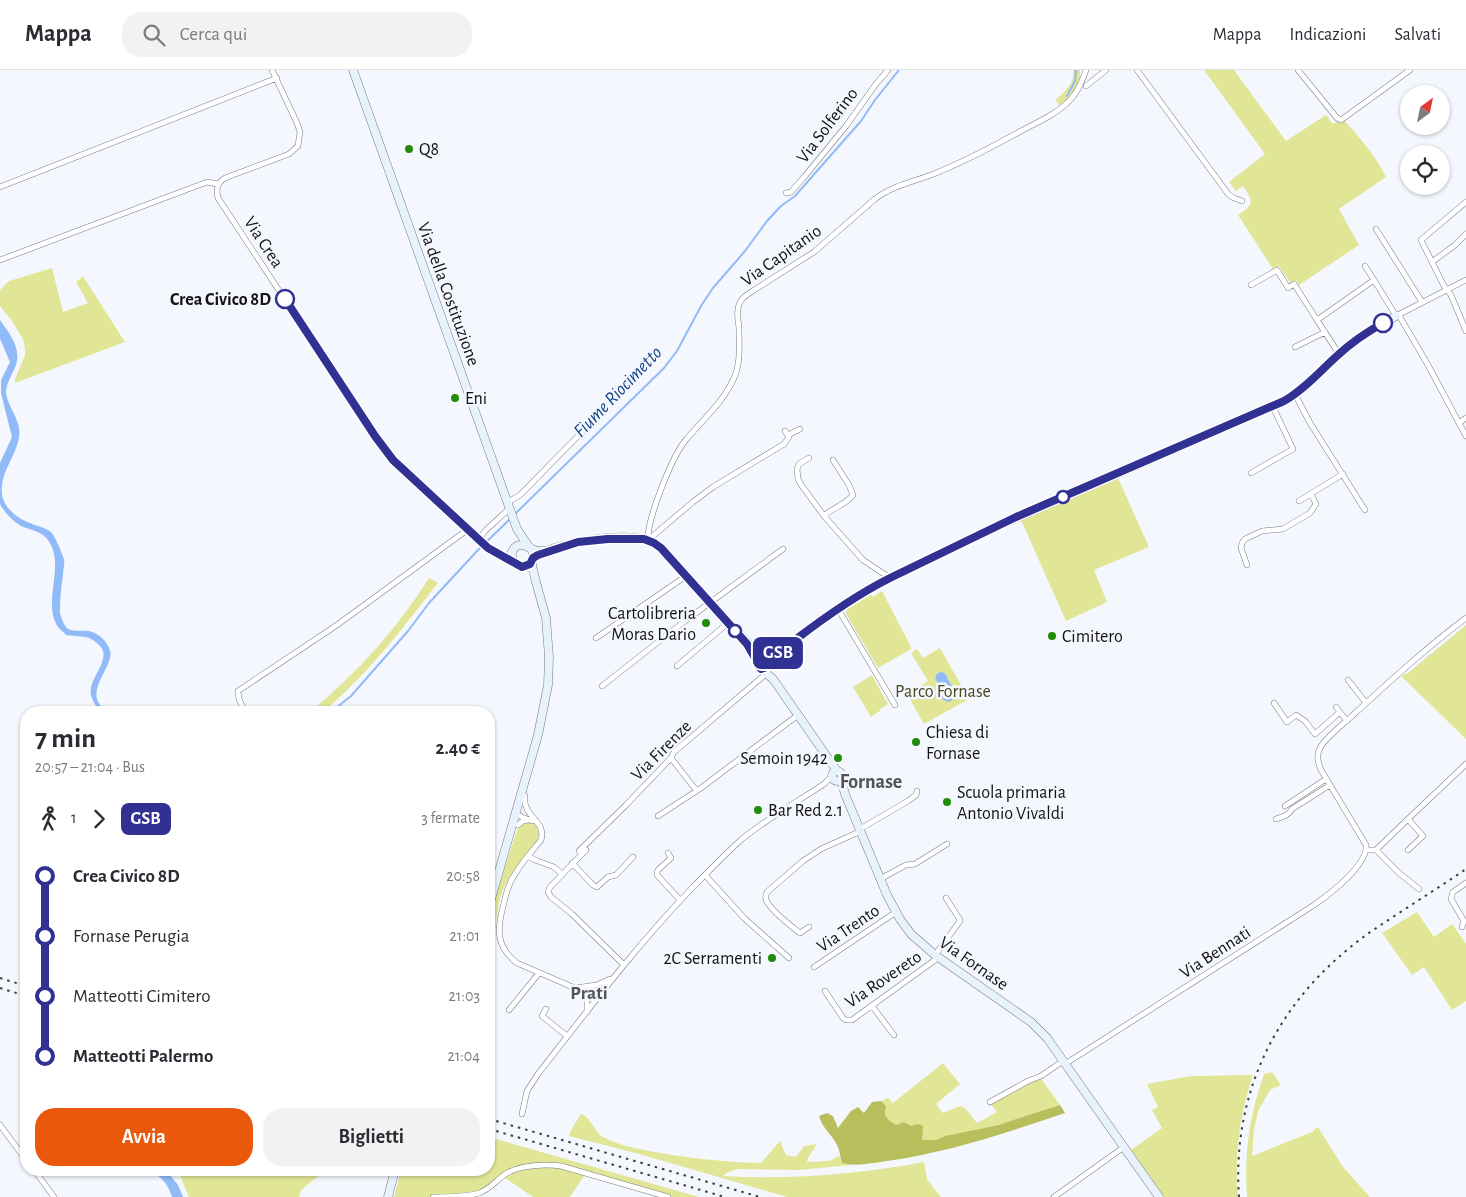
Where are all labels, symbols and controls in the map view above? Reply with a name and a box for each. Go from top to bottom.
search box [122,12,472,57]
icon: search [140,21,168,49]
text: Mappa [25,22,92,46]
text: Cerca qui [180,25,247,44]
text: Mappa [1213,26,1262,44]
text: Indicazioni [1290,26,1366,44]
text: Salvati [1394,26,1441,44]
street label: Via Solferino [794,85,862,167]
north arrow [1400,85,1450,135]
map controls [1400,85,1450,195]
place label: Q8 [419,141,439,159]
marker: Q8 [403,143,415,155]
button: locate [1400,145,1450,195]
street label: Via Crea [240,214,286,271]
street label: Via della Costituzione [414,220,482,368]
street label: Via Capitanio [738,222,825,290]
marker: Crea Civico 8D [275,289,295,309]
place label: Crea Civico 8D [170,291,271,309]
unlabelled marker [1373,313,1393,333]
water label: Fiume Riocimetto [570,343,666,441]
place label: Eni [465,390,487,408]
marker: Eni [449,392,461,404]
unlabelled marker [1056,490,1070,504]
place label: Cartolibreria Moras Dario [608,605,696,644]
marker: Cartolibreria Moras Dario [700,617,712,629]
unlabelled marker [728,624,742,638]
place label: Cimitero [1062,628,1123,646]
marker: Cimitero [1046,630,1058,642]
line badge: GSB [749,637,807,669]
text: GSB [763,644,793,662]
park label: Parco Fornase [895,683,991,701]
street label: Via Firenze [628,717,695,784]
place label: Chiesa di Fornase [926,724,989,763]
text: 7 min [35,725,96,753]
marker: Chiesa di Fornase [910,736,922,748]
text: 2.40 € [436,739,480,758]
place label: Semoin 1942 [740,750,828,768]
marker: Semoin 1942 [832,752,844,764]
text: 20:57 – 21:04 · Bus [35,759,145,775]
district label: Fornase [840,772,902,792]
place label: Scuola primaria Antonio Vivaldi [957,784,1066,823]
marker: Scuola primaria Antonio Vivaldi [941,796,953,808]
place label: Bar Red 2.1 [768,802,843,820]
marker: Bar Red 2.1 [752,804,764,816]
icon: walk [35,805,63,833]
icon: forward [85,805,113,833]
text: 1 [71,810,77,826]
text: GSB [131,810,161,828]
text: 3 fermate [421,810,480,826]
text: Crea Civico 8D [73,867,180,886]
text: 20:58 [446,868,480,884]
street label: Via Trento [814,901,883,956]
street label: Via Bennati [1177,923,1254,982]
text: Fornase Perugia [73,927,190,946]
text: 21:01 [450,928,480,944]
street label: Via Fornase [935,934,1011,994]
street label: Via Rovereto [842,948,925,1012]
place label: 2C Serramenti [663,950,762,968]
marker: 2C Serramenti [766,952,778,964]
district label: Prati [570,984,608,1003]
text: Matteotti Cimitero [73,987,211,1006]
text: 21:03 [449,988,480,1004]
text: Matteotti Palermo [73,1047,213,1066]
text: 21:04 [447,1048,480,1064]
button: Avvia [35,1108,253,1166]
button: Biglietti [263,1108,480,1166]

